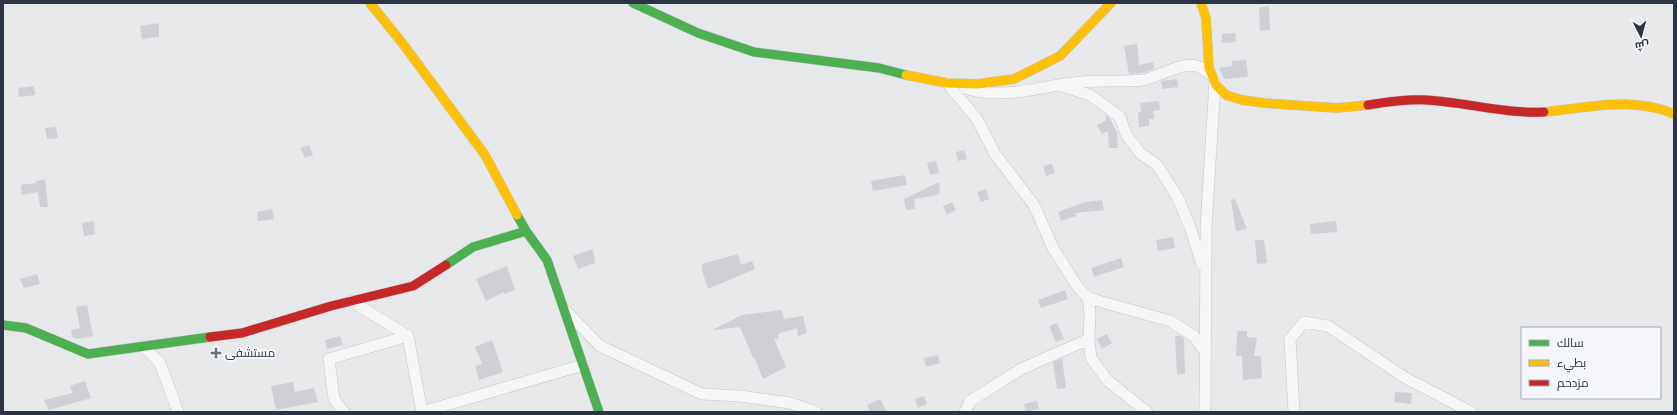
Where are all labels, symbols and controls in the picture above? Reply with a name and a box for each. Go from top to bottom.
north arrow [1621,16,1661,56]
text: ش [1634,38,1650,54]
legend [1521,327,1661,399]
text: سالك [1557,335,1584,351]
place label: مستشفى [225,345,275,361]
marker: مستشفى [210,347,222,359]
text: بطيء [1557,355,1586,373]
text: مزدحم [1557,375,1589,391]

